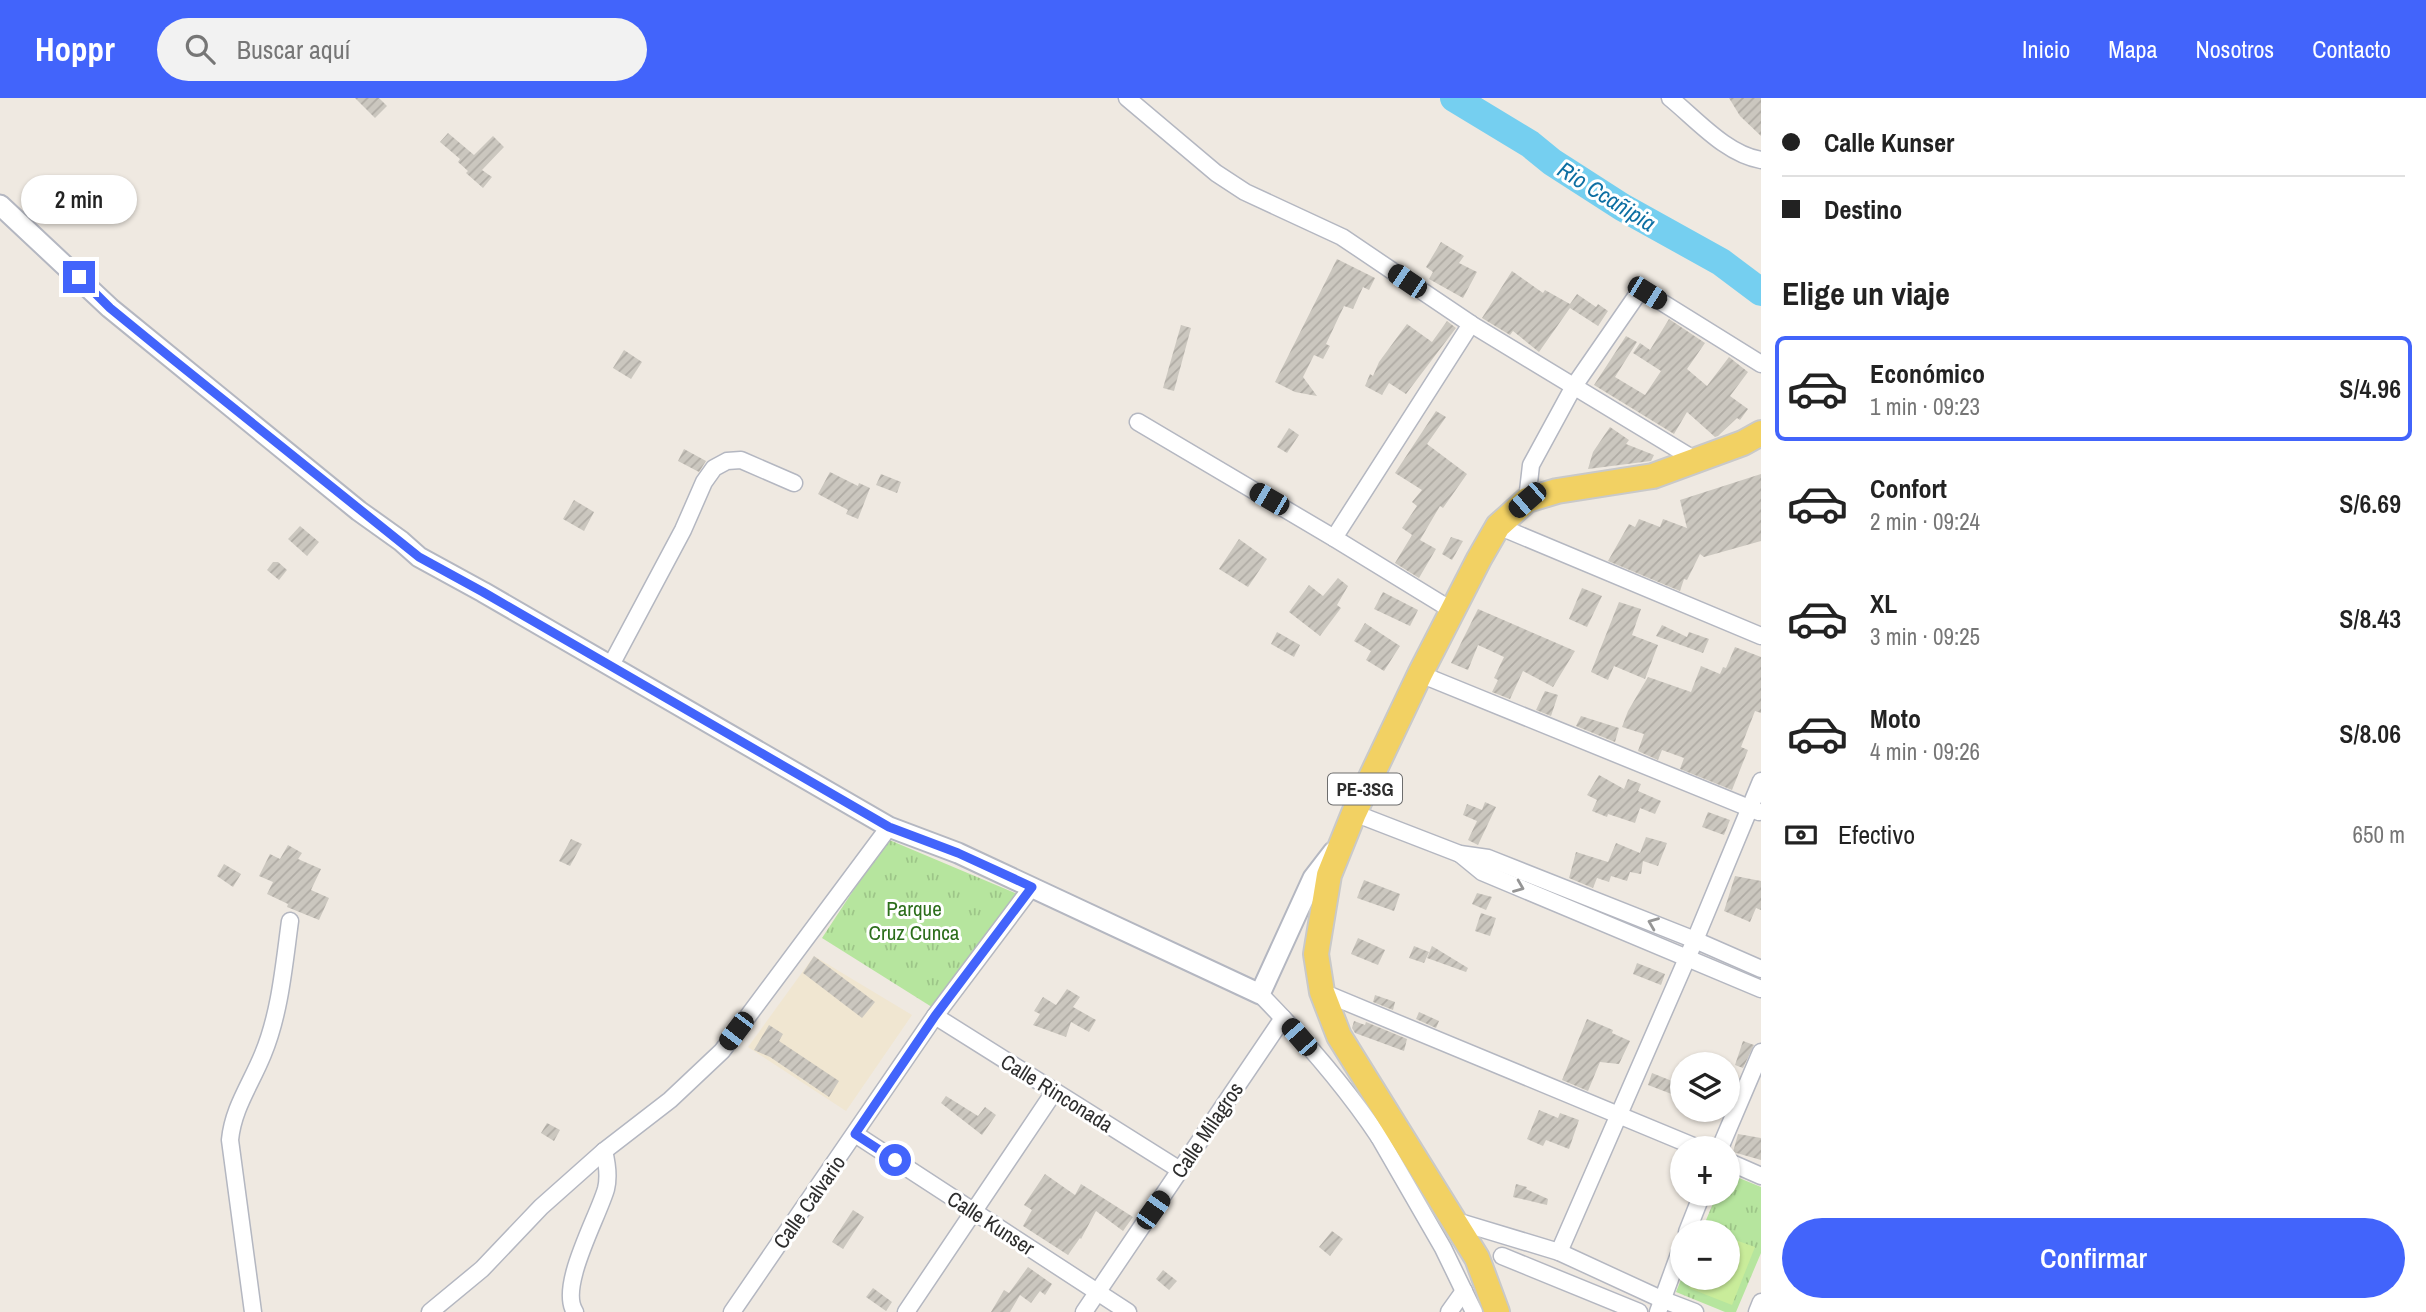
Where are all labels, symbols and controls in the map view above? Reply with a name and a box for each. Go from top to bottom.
search box [157,18,647,81]
text: Hoppr [35,27,115,71]
icon: search [181,30,219,68]
text: Buscar aquí [237,32,350,67]
text: Inicio [2022,33,2070,65]
text: Mapa [2108,33,2157,65]
text: Nosotros [2195,33,2274,65]
text: Contacto [2312,33,2391,65]
text: Calle Kunser [1824,125,1954,160]
water label: Rio Ccañipia [1552,154,1662,238]
callout: 2 min [21,176,137,225]
text: 2 min [55,184,103,215]
text: Destino [1824,192,1902,227]
route end [63,261,95,293]
car [1384,261,1431,301]
text: Elige un viaje [1782,272,1950,315]
car [1624,273,1671,313]
text: Económico [1870,356,1985,391]
icon: car [1786,357,1849,420]
text: S/4.96 [2339,371,2401,406]
text: 1 min · 09:23 [1870,391,1980,422]
text: Confort [1870,471,1947,506]
icon: car [1786,472,1849,535]
car [1505,478,1550,522]
car [1246,479,1293,519]
text: S/6.69 [2339,486,2401,521]
text: 2 min · 09:24 [1870,506,1980,537]
text: XL [1870,586,1897,621]
icon: car [1786,587,1849,650]
text: S/8.43 [2339,601,2401,636]
text: 3 min · 09:25 [1870,621,1980,652]
text: Moto [1870,701,1921,736]
icon: car [1786,702,1849,765]
text: S/8.06 [2339,716,2401,751]
text: 4 min · 09:26 [1870,736,1980,767]
road number: PE-3SG [1328,774,1402,804]
icon: cash [1782,816,1820,854]
text: Efectivo [1838,817,1915,852]
text: 650 m [2353,819,2405,850]
one-way arrow [1512,878,1524,892]
park label: Parque Cruz Cunca [869,894,960,947]
one-way arrow [1648,917,1661,931]
car [715,1008,758,1054]
car [1278,1014,1321,1060]
street label: Calle Rinconada [995,1047,1119,1139]
map controls [1670,1052,1740,1290]
button: layers [1670,1052,1740,1122]
street label: Calle Milagros [1164,1076,1250,1184]
button: + [1670,1136,1740,1206]
route start [879,1144,911,1176]
street label: Calle Calvario [766,1149,852,1255]
street label: Calle Kunser [942,1184,1040,1262]
car [1133,1187,1174,1233]
button: Confirmar [1782,1218,2405,1298]
button: − [1670,1220,1740,1290]

